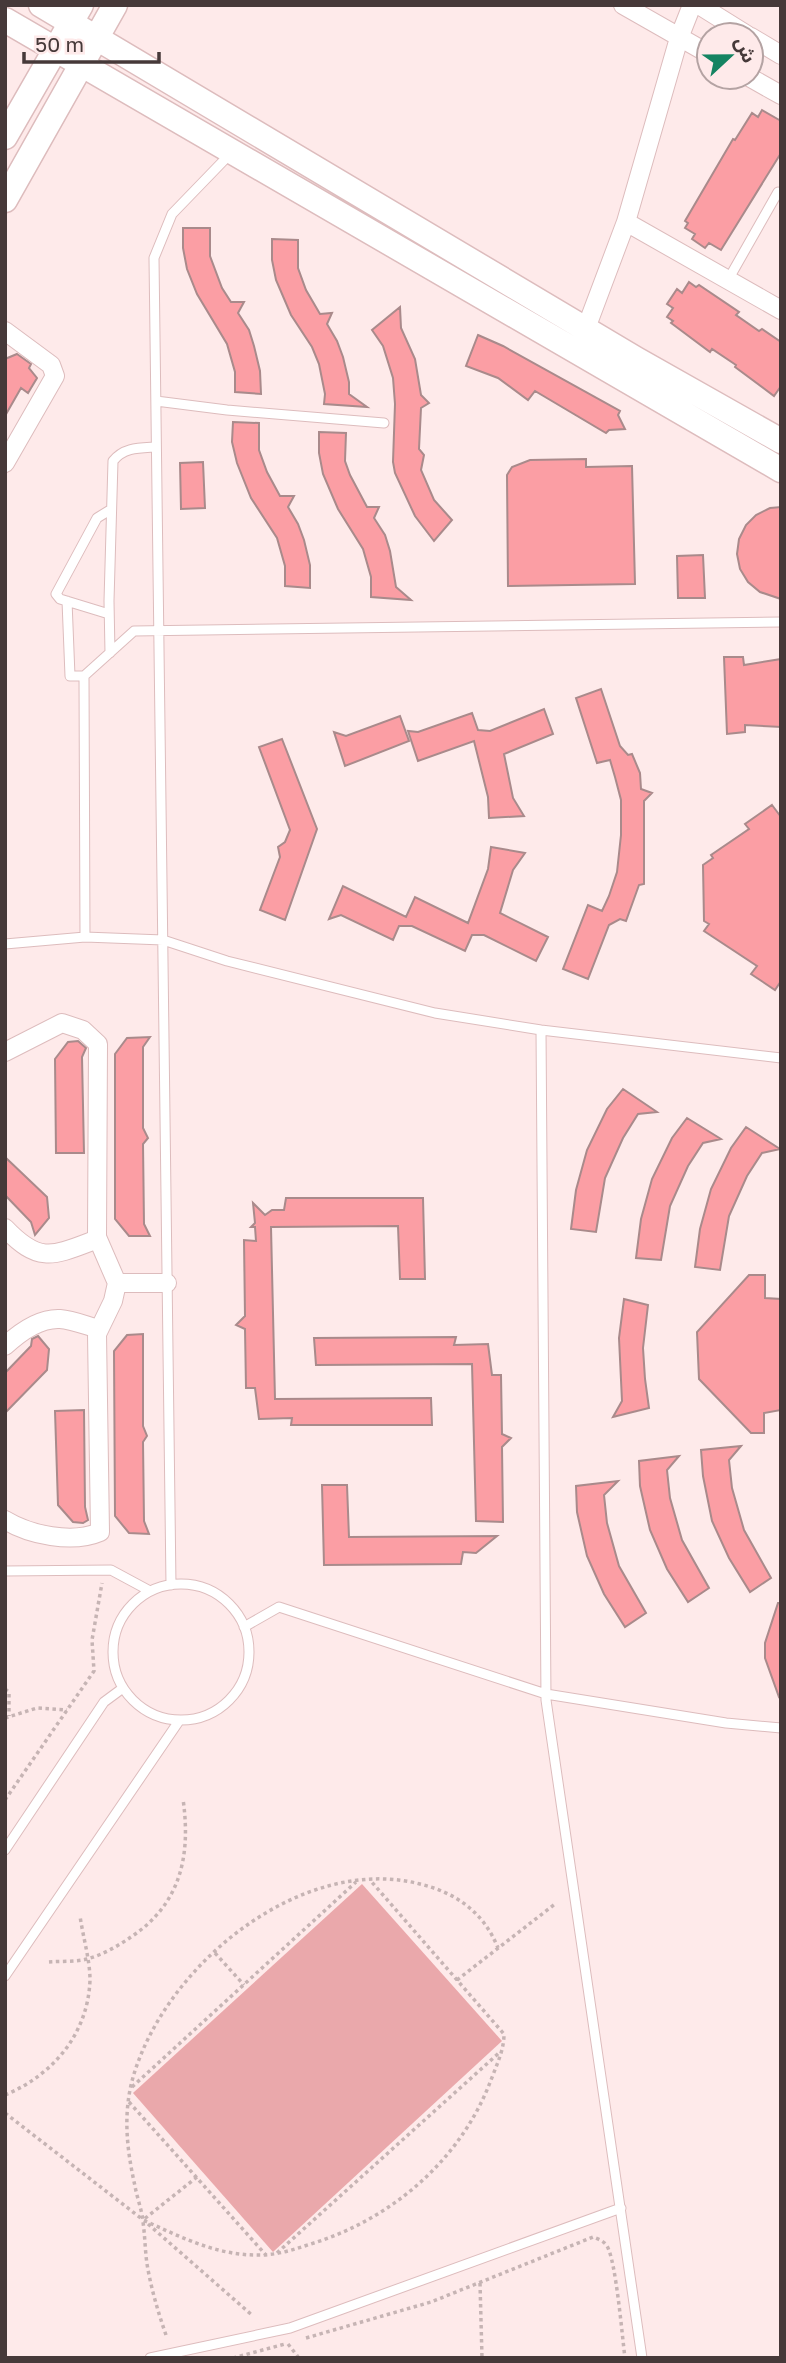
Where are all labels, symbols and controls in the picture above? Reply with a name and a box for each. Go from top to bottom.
scale bar [24,21,159,65]
north arrow [695,21,765,91]
text: 50 m [35,31,84,57]
text: ش [731,33,762,66]

